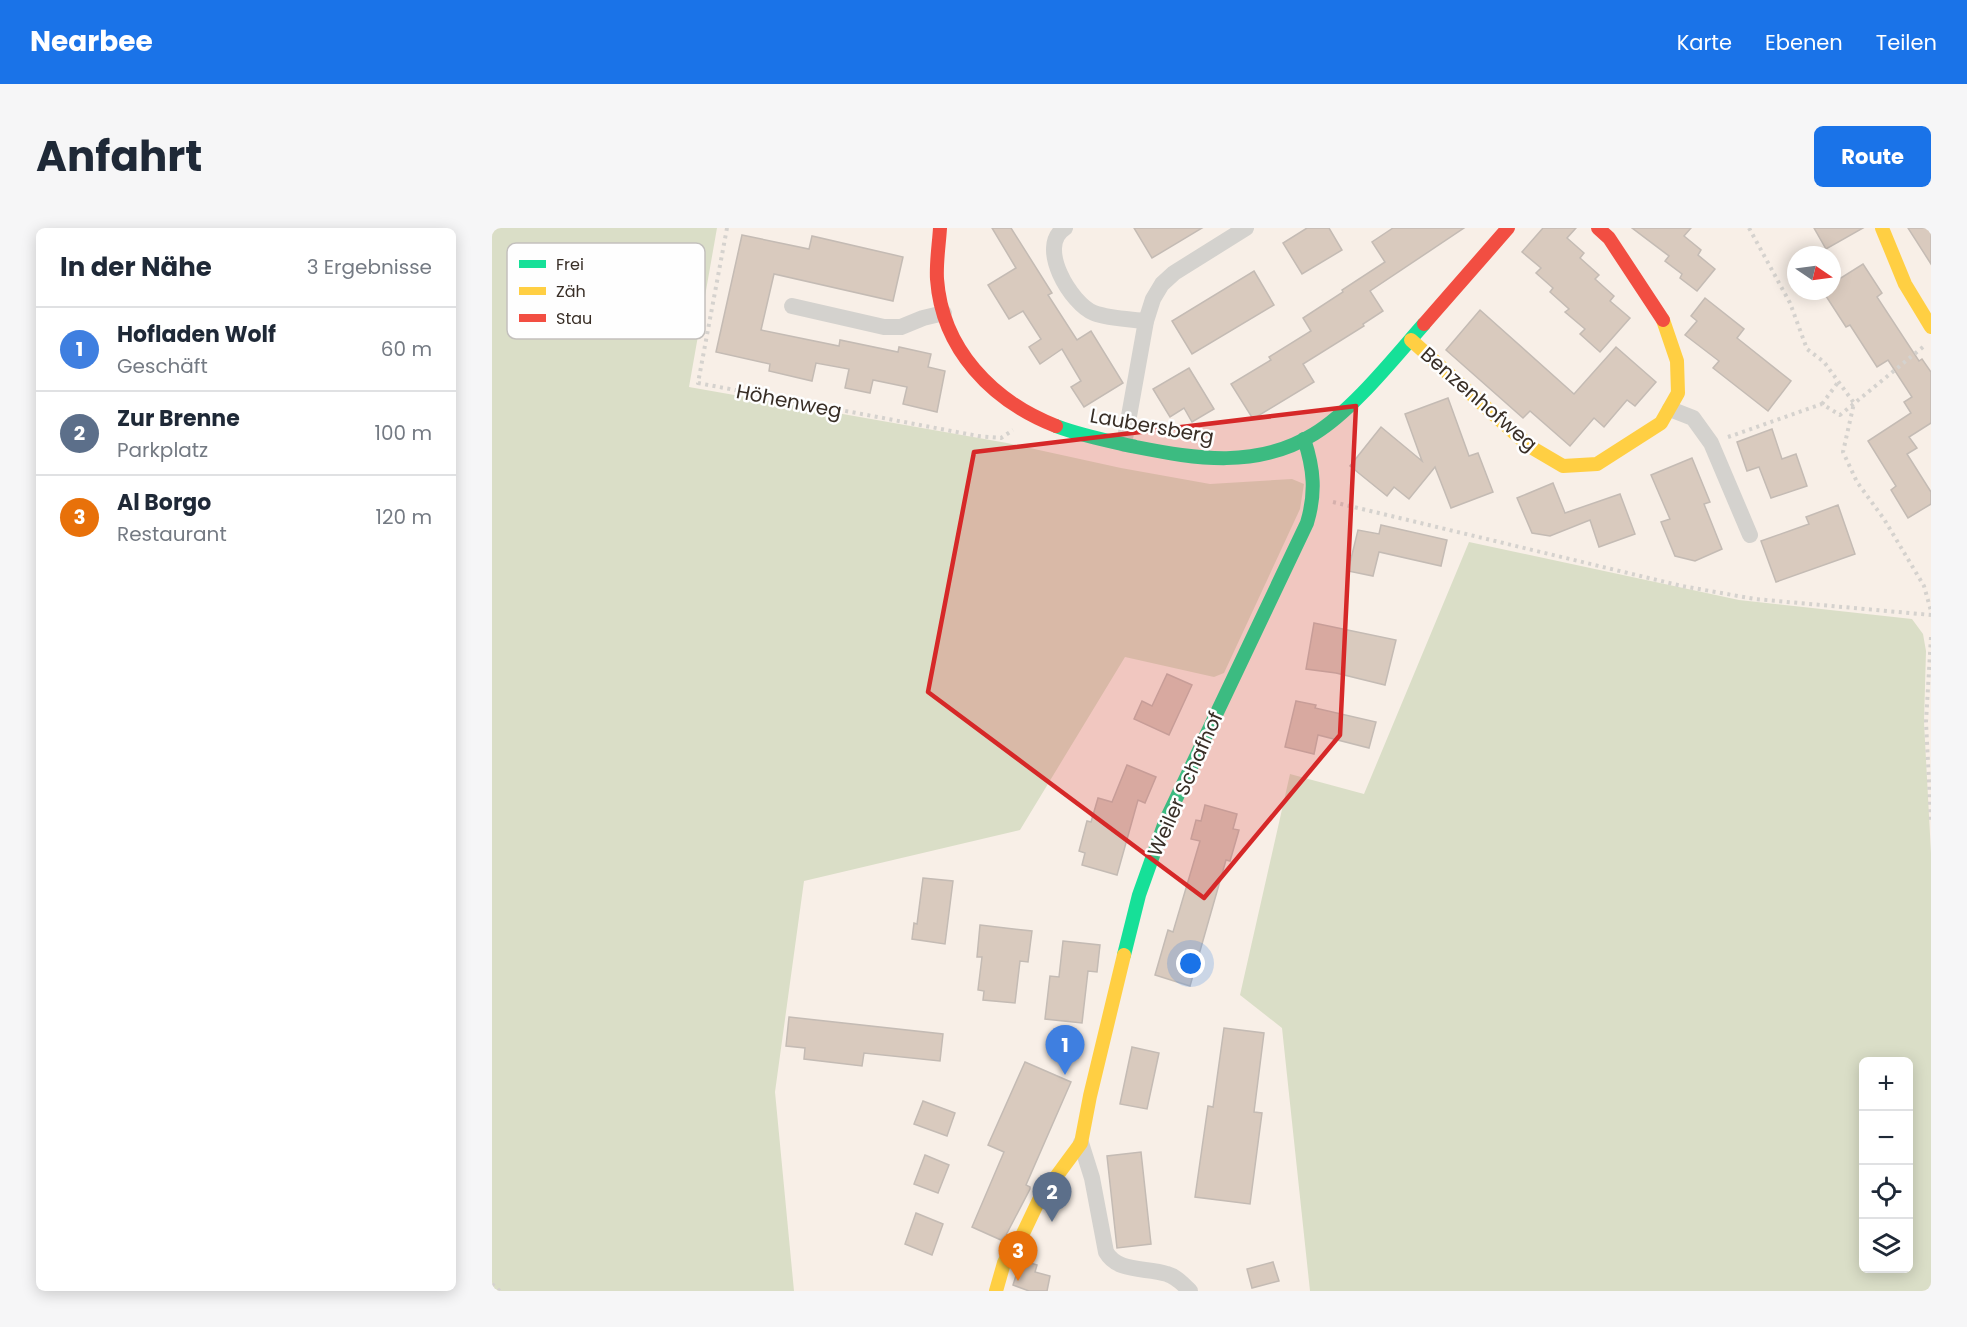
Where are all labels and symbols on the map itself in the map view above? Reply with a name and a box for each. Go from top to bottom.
legend [507,243,705,339]
north arrow [1787,246,1841,300]
text: Frei [556,253,584,276]
text: Zäh [556,280,586,303]
text: Stau [556,307,592,330]
street label: Benzenhofweg [1415,340,1543,458]
street label: Höhenweg [734,377,844,425]
street label: Laubersberg [1088,401,1216,451]
street label: Weiler Schafhof [1141,707,1229,861]
your location [1176,949,1205,978]
pin: 1 [1046,1026,1084,1075]
pin: 2 [1032,1172,1072,1222]
pin: 3 [998,1232,1038,1281]

